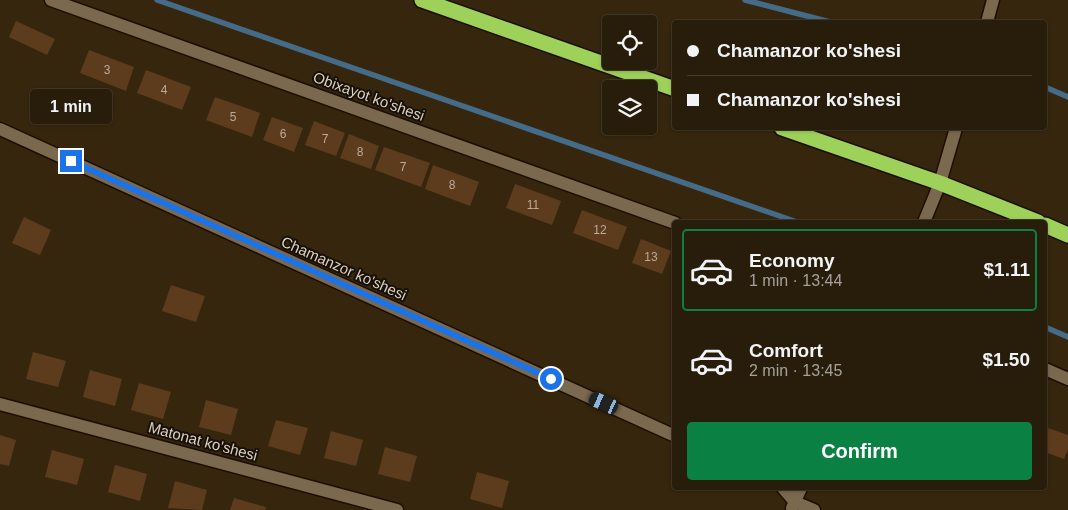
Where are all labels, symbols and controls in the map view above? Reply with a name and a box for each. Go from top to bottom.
map controls [602,15,657,135]
button: locate [602,15,657,70]
text: Chamanzor ko'shesi [717,40,901,61]
house number: 3 [104,63,111,77]
street label: Obixayot ko'shesi [311,68,427,124]
button: layers [602,80,657,135]
house number: 4 [161,83,168,97]
callout: 1 min [30,89,112,124]
text: Chamanzor ko'shesi [717,89,901,110]
text: 1 min [50,98,92,115]
house number: 5 [230,110,237,124]
house number: 6 [280,127,287,141]
house number: 7 [322,132,329,146]
house number: 8 [357,145,364,159]
route end [60,150,82,172]
house number: 7 [400,160,407,174]
house number: 8 [449,178,456,192]
house number: 11 [527,198,540,212]
house number: 12 [593,223,607,237]
street label: Chamanzor ko'shesi [279,233,409,303]
icon: car [689,248,734,293]
house number: 13 [644,250,658,264]
text: Economy [749,250,835,271]
text: $1.11 [984,259,1030,280]
text: 1 min · 13:44 [749,272,842,289]
icon: car [689,338,734,383]
text: Comfort [749,340,823,361]
text: $1.50 [982,349,1030,370]
text: 2 min · 13:45 [749,362,842,379]
route start [540,368,562,390]
car [587,390,620,416]
street label: Matonat ko'shesi [147,418,259,464]
button: Confirm [687,422,1032,480]

